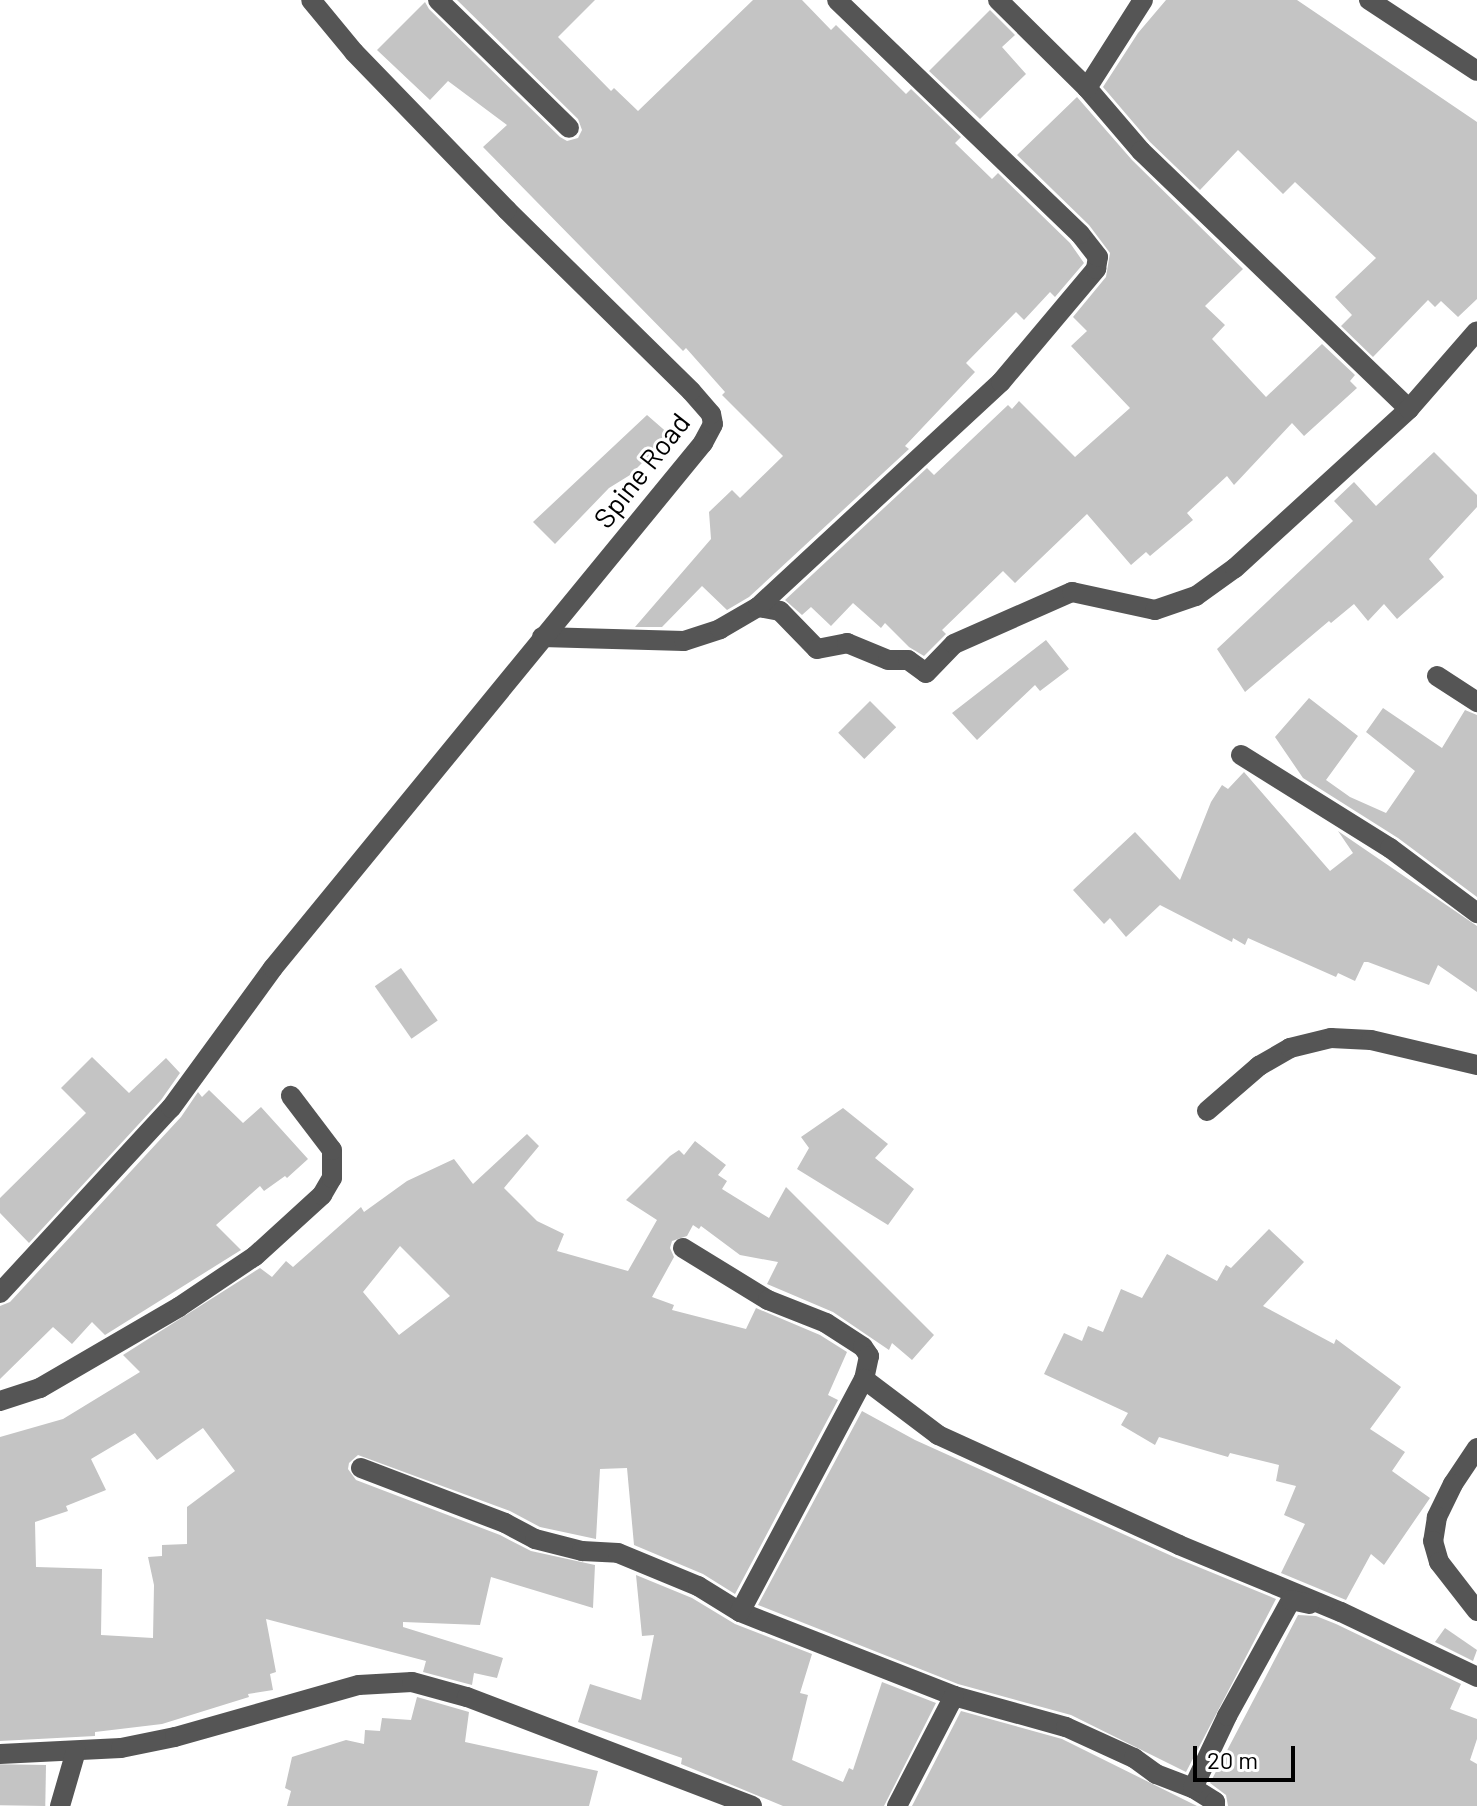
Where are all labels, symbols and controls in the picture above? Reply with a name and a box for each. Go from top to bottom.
street label: Spine Road [586,406,696,534]
scale bar [1197,1730,1299,1780]
text: 20 m [1207,1745,1258,1774]

